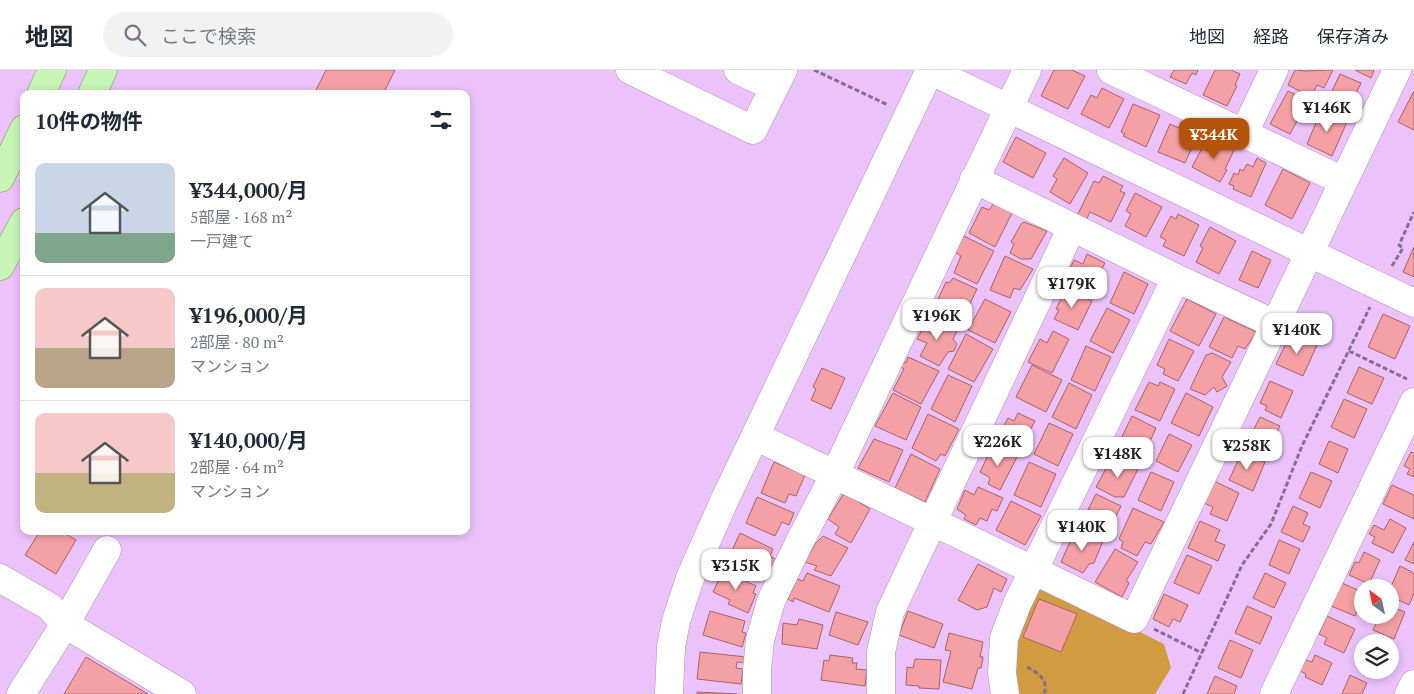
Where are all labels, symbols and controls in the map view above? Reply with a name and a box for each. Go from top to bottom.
search box [103,12,453,57]
text: 地図 [25,20,73,52]
icon: search [121,21,149,49]
text: ここで検索 [161,23,256,48]
text: 地図 [1189,24,1225,48]
text: 経路 [1253,24,1289,48]
text: 保存済み [1317,24,1389,48]
pin: ¥146K [1292,90,1362,133]
text: ¥146K [1303,96,1351,118]
icon: filters [427,106,455,134]
text: 10件の物件 [35,107,143,135]
pin: ¥344K [1179,118,1249,160]
text: ¥344K [1190,123,1238,145]
text: ¥344,000/月 [190,176,308,204]
icon: home [75,183,135,243]
text: 5部屋 · 168 m² [190,206,292,228]
text: 一戸建て [190,230,254,252]
pin: ¥179K [1037,266,1107,309]
text: ¥179K [1048,272,1096,294]
pin: ¥196K [902,298,972,341]
text: ¥196,000/月 [190,301,308,329]
text: ¥196K [913,304,961,326]
icon: home [75,308,135,368]
pin: ¥140K [1262,312,1332,355]
text: ¥140K [1273,318,1321,340]
text: 2部屋 · 80 m² [190,331,284,353]
text: マンション [190,355,270,377]
pin: ¥226K [963,424,1033,467]
text: ¥140,000/月 [190,426,308,454]
pin: ¥258K [1212,428,1282,471]
text: ¥226K [974,430,1022,452]
icon: home [75,433,135,493]
text: ¥258K [1223,434,1271,456]
pin: ¥148K [1083,436,1153,479]
text: ¥148K [1094,442,1142,464]
text: 2部屋 · 64 m² [190,456,284,478]
text: マンション [190,480,270,502]
pin: ¥140K [1047,510,1117,552]
text: ¥140K [1058,515,1106,537]
pin: ¥315K [701,548,771,591]
text: ¥315K [712,554,760,576]
north arrow [1354,579,1399,624]
map controls [1354,579,1399,679]
button: layers [1354,634,1399,679]

